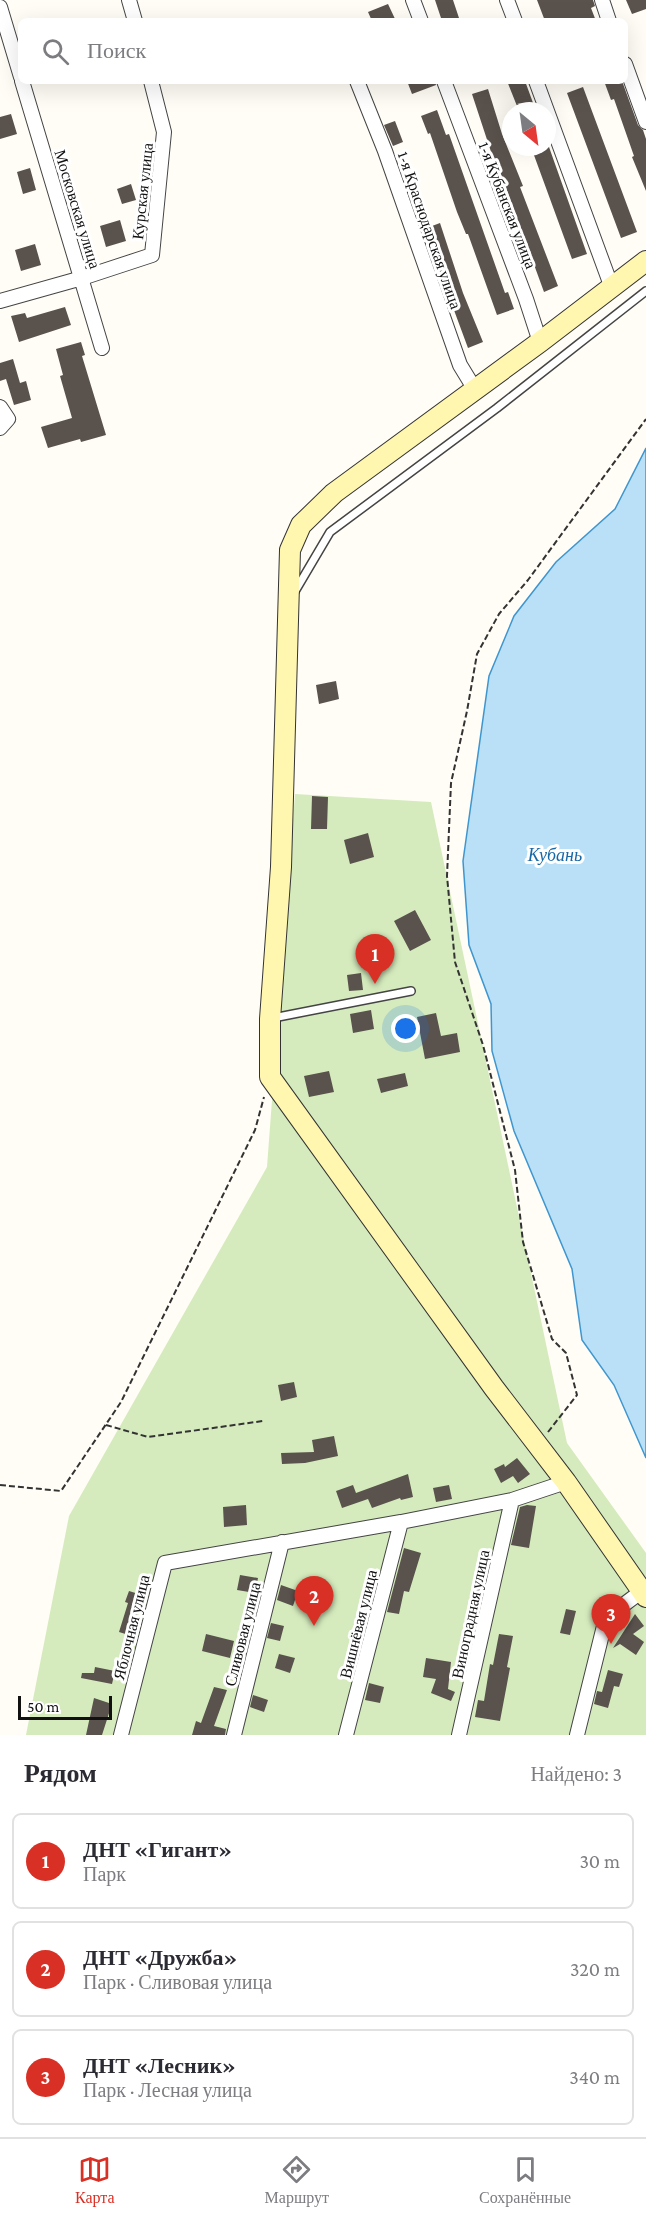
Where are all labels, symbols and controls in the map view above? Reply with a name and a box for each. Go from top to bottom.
search box [18,18,628,84]
icon: search [39,35,72,68]
text: Поиск [87,38,146,63]
north arrow [502,102,556,156]
street label: 1-я Кубанская улица [475,140,540,271]
street label: Курская улица [129,142,157,240]
street label: Московская улица [50,148,104,271]
street label: 1-я Краснодарская улица [394,149,464,311]
water label: Кубань [527,845,582,865]
pin: 1 [356,934,394,984]
your location [391,1014,420,1043]
street label: Виноградная улица [449,1548,493,1680]
street label: Вишнёвая улица [337,1568,381,1681]
street label: Яблочная улица [110,1573,154,1682]
pin: 2 [294,1576,334,1626]
street label: Сливовая улица [221,1580,265,1688]
pin: 3 [592,1594,630,1644]
scale bar [18,1693,112,1720]
text: 50 m [27,1698,59,1715]
text: Рядом [24,1759,97,1788]
text: Найдено: 3 [530,1763,622,1785]
text: ДНТ «Гигант» [83,1837,232,1862]
text: 1 [42,1850,49,1872]
text: 30 m [579,1850,620,1872]
text: Парк [83,1863,126,1885]
text: ДНТ «Дружба» [83,1945,237,1970]
text: 2 [40,1958,51,1980]
text: 320 m [570,1958,620,1980]
text: Парк · Сливовая улица [83,1971,272,1993]
text: ДНТ «Лесник» [83,2053,236,2078]
text: 3 [41,2066,50,2088]
text: 340 m [569,2066,620,2088]
text: Парк · Лесная улица [83,2079,252,2101]
tab: Карта [75,2153,115,2207]
tab: Маршрут [265,2153,329,2207]
tab: Сохранённые [479,2153,571,2207]

